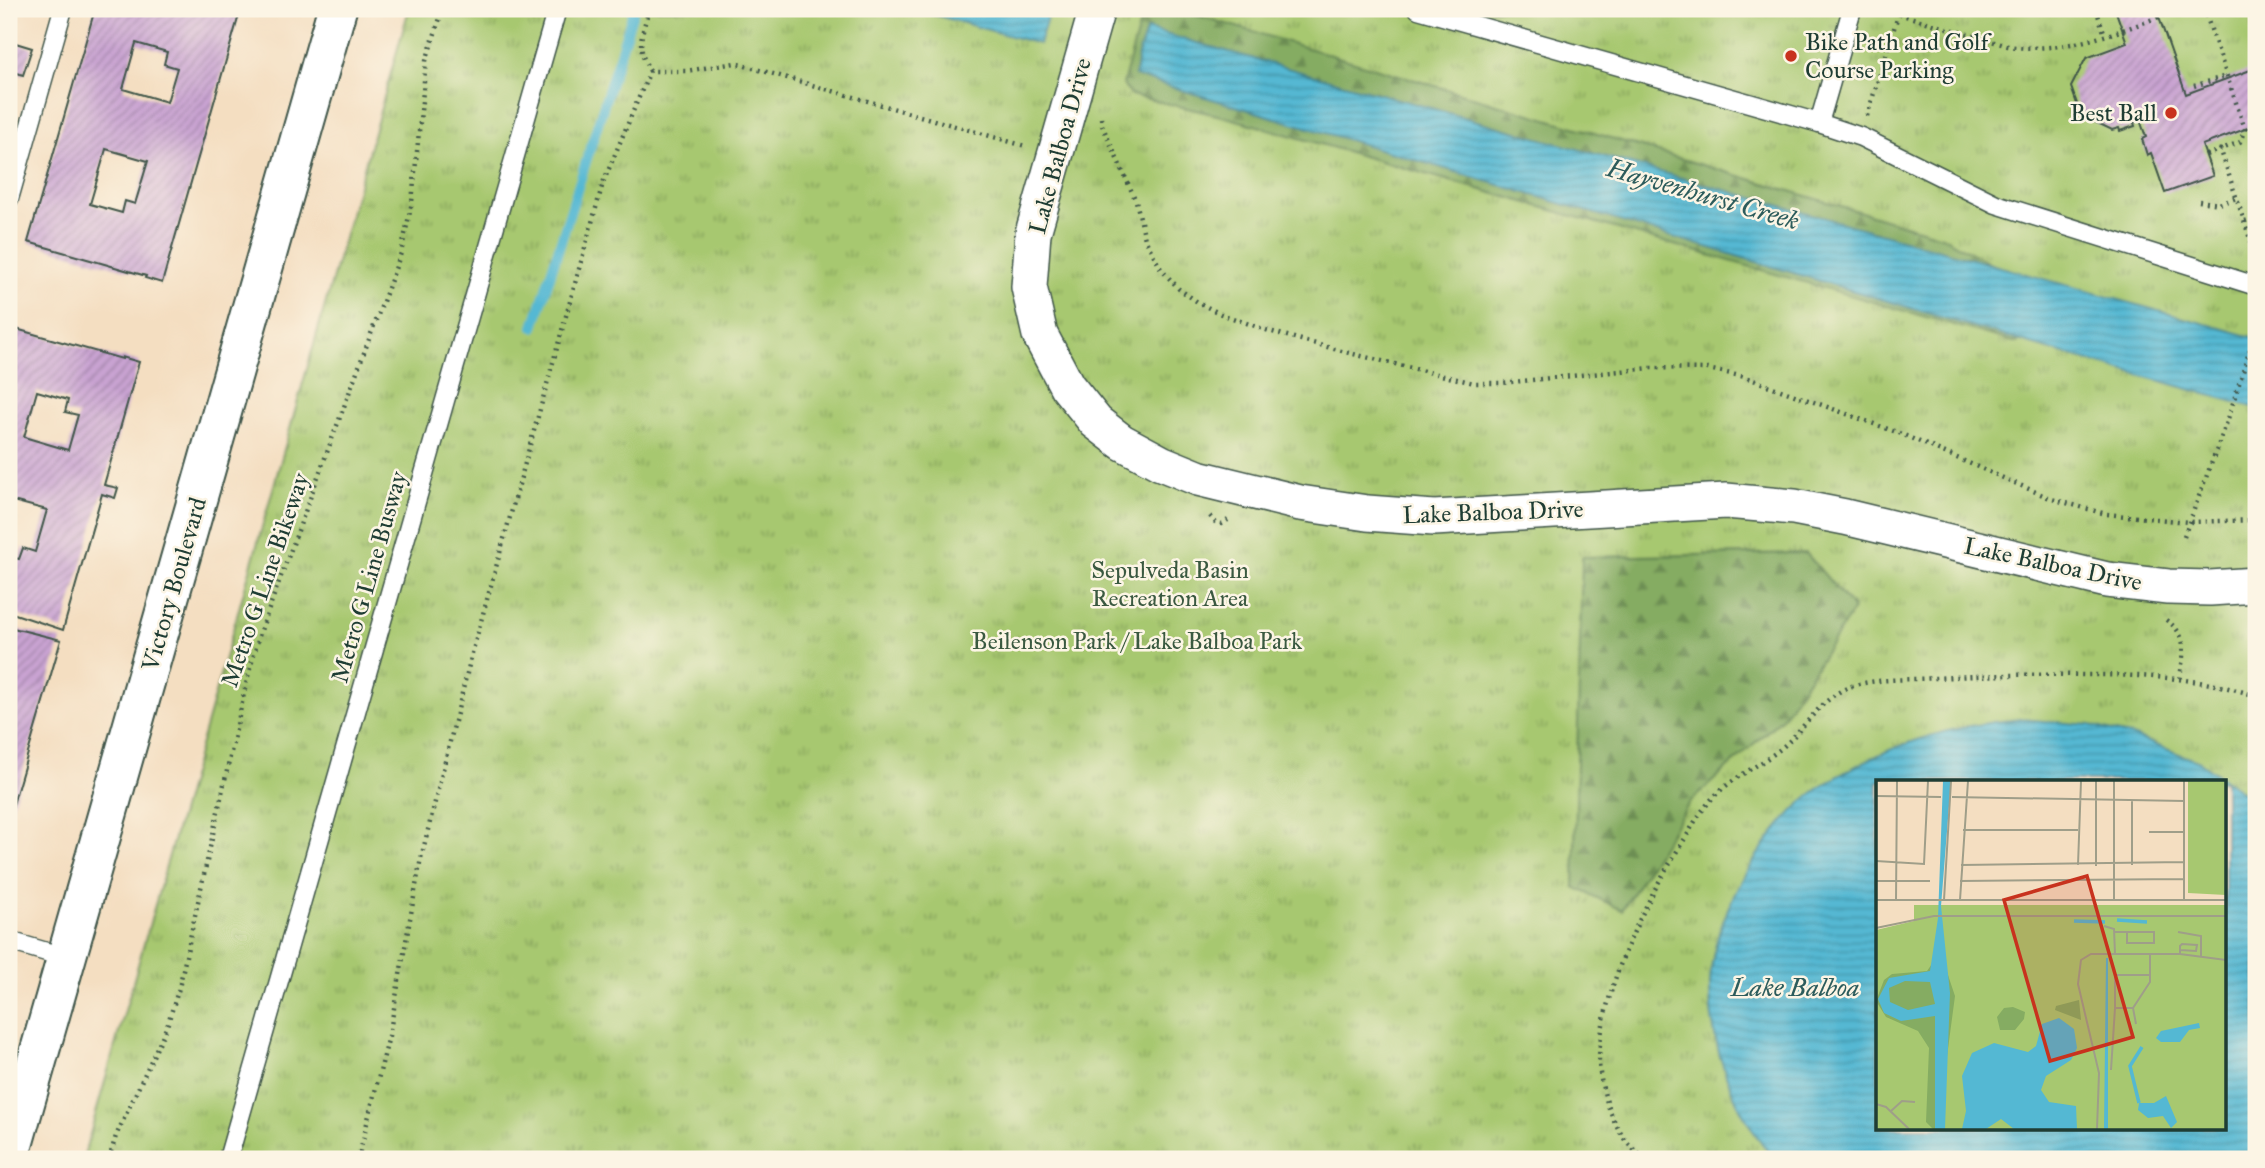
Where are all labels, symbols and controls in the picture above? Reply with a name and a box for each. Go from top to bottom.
place label: Bike Path and Golf Course Parking [1805,27,1992,85]
marker: Bike Path and Golf Course Parking [1783,48,1799,64]
street label: Lake Balboa Drive [1022,55,1098,237]
place label: Best Ball [2070,98,2157,128]
marker: Best Ball [2163,105,2179,121]
water label: Hayvenhurst Creek [1602,151,1803,237]
street label: Metro G Line Busway [324,467,414,686]
street label: Metro G Line Bikeway [214,468,316,691]
street label: Victory Boulevard [135,494,213,675]
street label: Lake Balboa Drive [1402,494,1584,530]
street label: Lake Balboa Drive [1961,530,2145,598]
park label: Sepulveda Basin Recreation Area [1091,555,1249,613]
park label: Beilenson Park / Lake Balboa Park [972,626,1303,656]
inset map [1876,780,2226,1130]
water label: Lake Balboa [1730,971,1859,1003]

